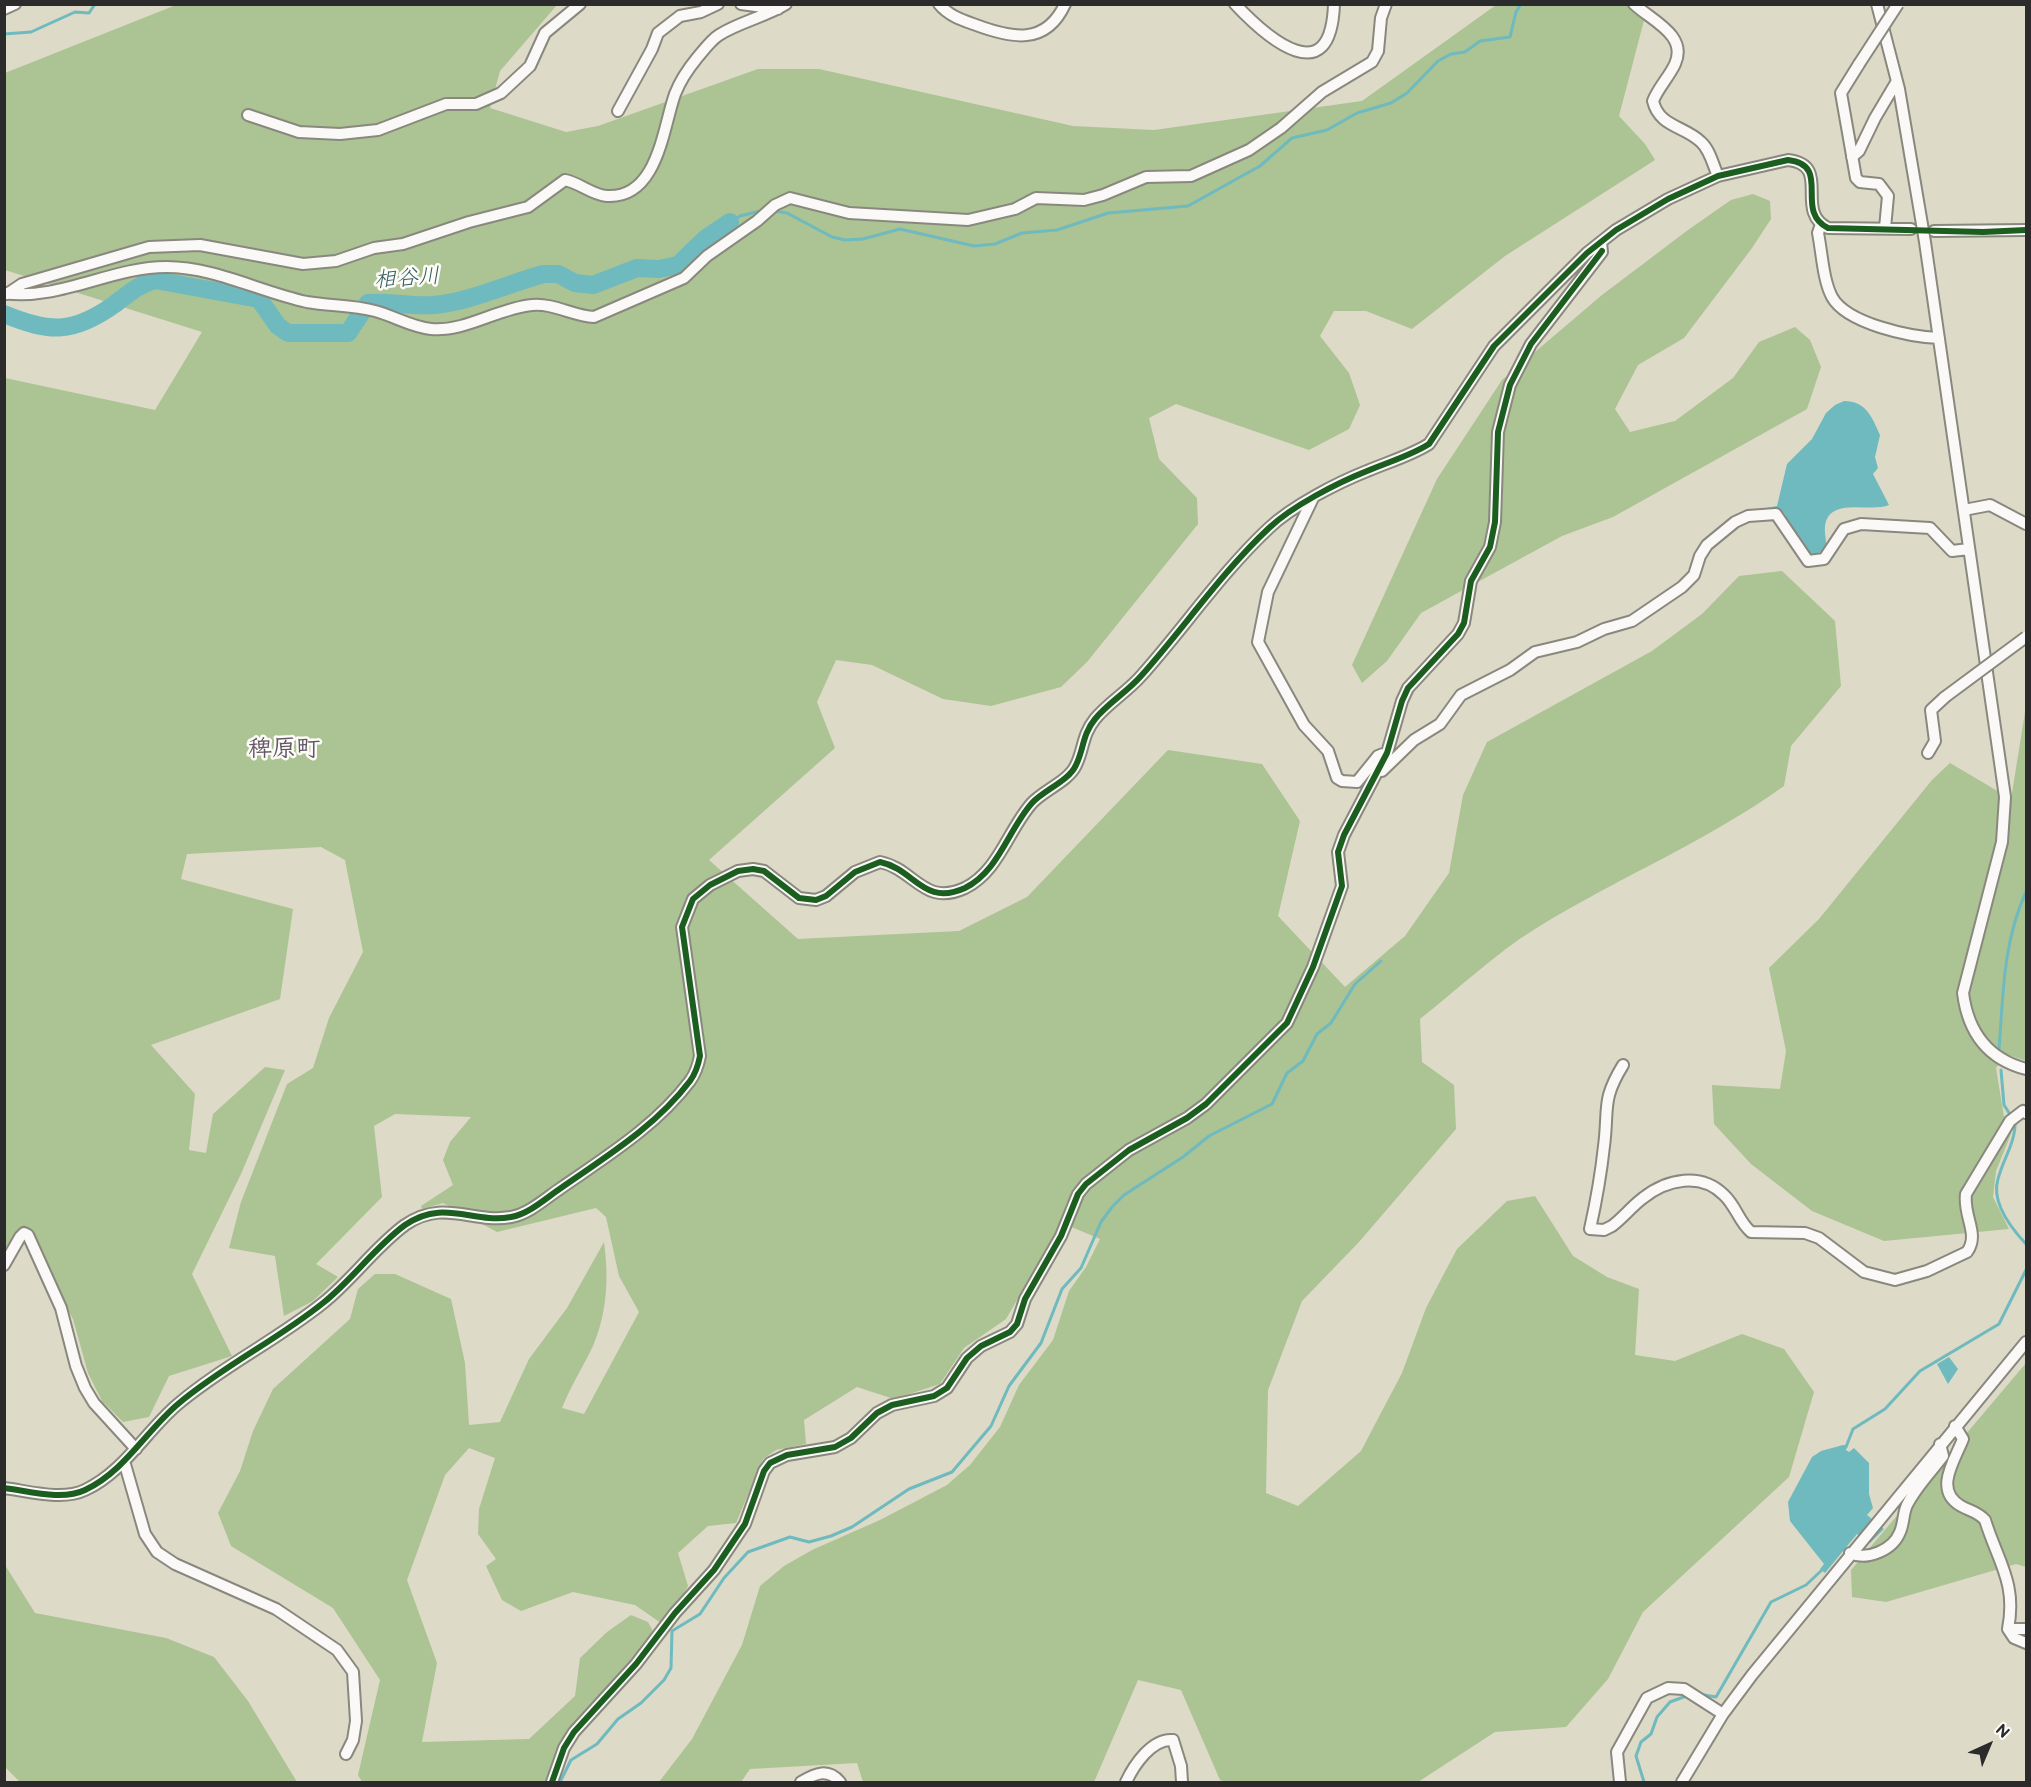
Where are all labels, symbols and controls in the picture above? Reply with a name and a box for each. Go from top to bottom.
water label: 相谷川 [373,264,441,294]
district label: 稗原町 [248,736,320,764]
north arrow [1959,1715,2019,1775]
text: N [1991,1721,2013,1743]

